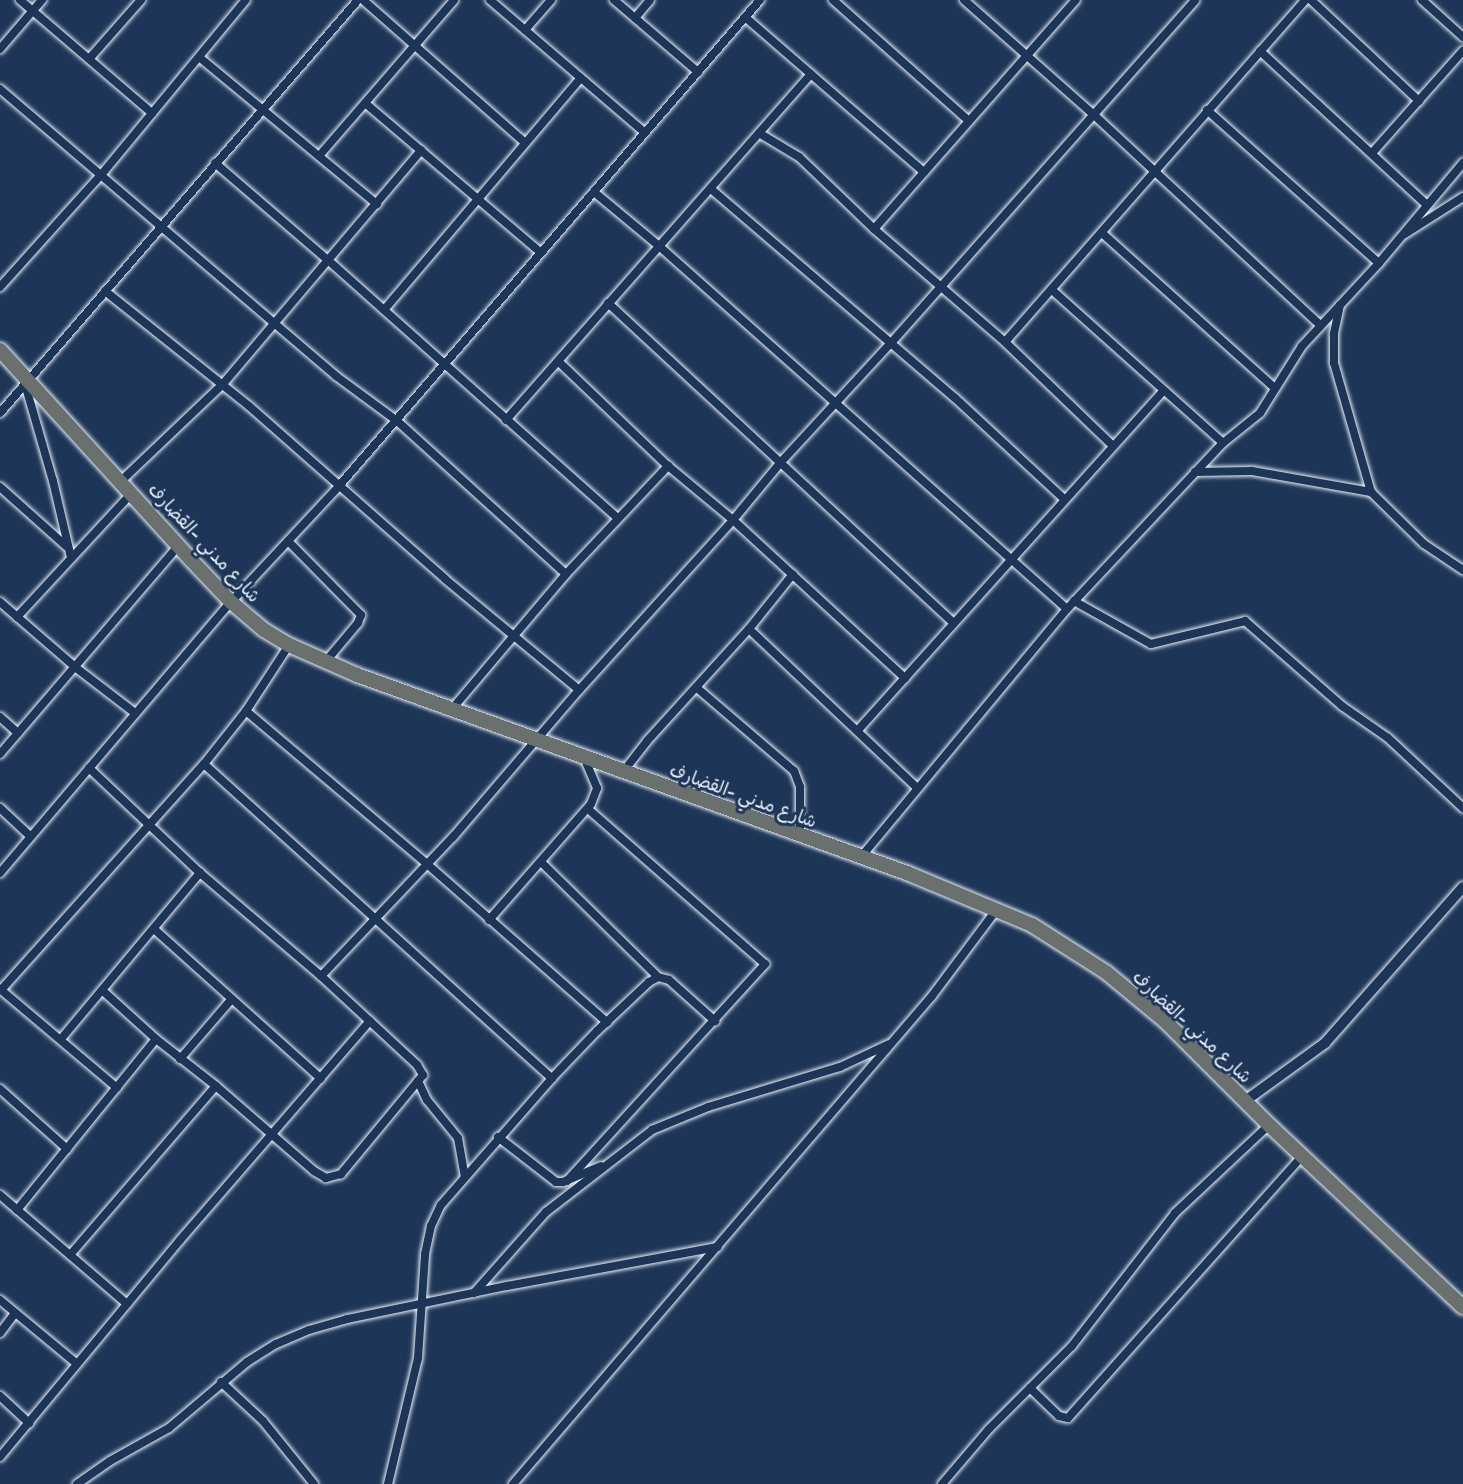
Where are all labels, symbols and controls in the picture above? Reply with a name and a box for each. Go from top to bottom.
street label: شارع مدني -القضارف [143,479,265,607]
street label: شارع مدني -القضارف [667,759,819,833]
street label: شارع مدني -القضارف [1128,966,1256,1088]

